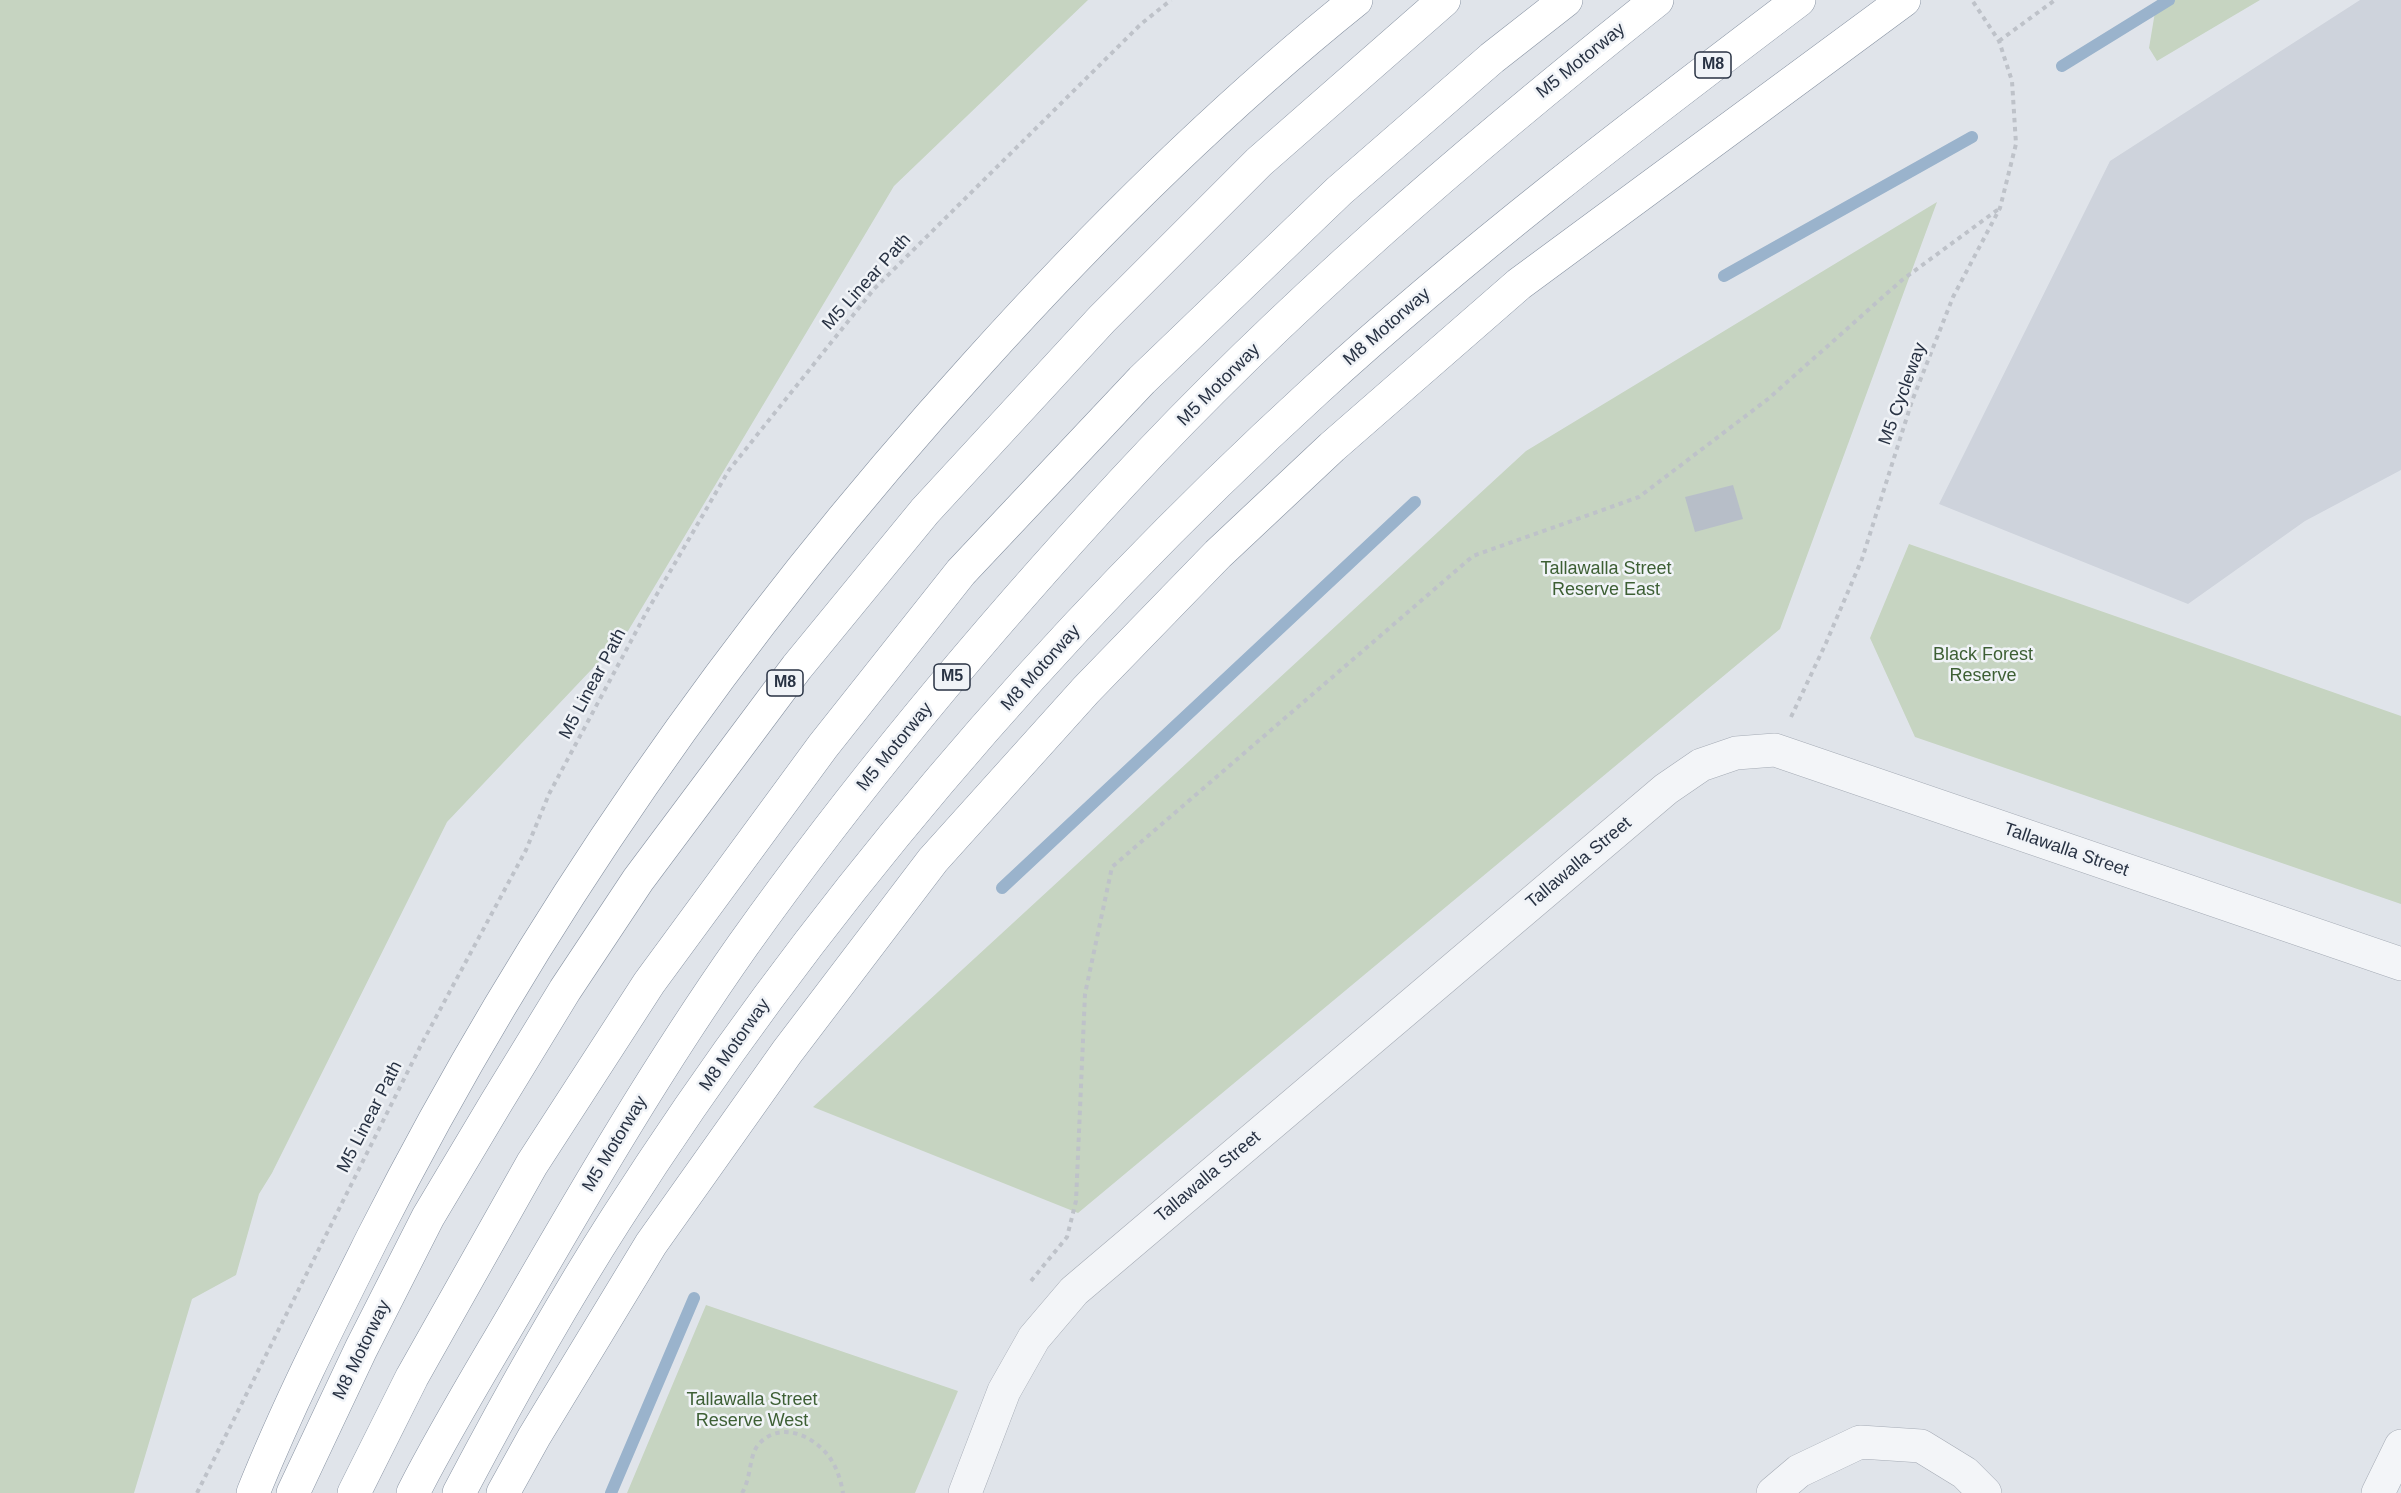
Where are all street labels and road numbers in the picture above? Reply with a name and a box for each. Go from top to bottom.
street label: M5 Motorway [1532,19,1630,103]
road number: M8 [1695,52,1731,78]
street label: M5 Linear Path [818,229,916,335]
street label: M8 Motorway [1339,283,1435,371]
street label: M5 Motorway [1173,339,1265,431]
street label: M5 Cycleway [1875,340,1931,448]
street label: M8 Motorway [997,621,1085,715]
street label: M5 Linear Path [555,625,631,743]
road number: M5 [934,664,970,690]
road number: M8 [767,670,803,696]
street label: M5 Motorway [853,698,937,796]
street label: Tallawalla Street [1522,813,1636,913]
street label: Tallawalla Street [2001,818,2131,882]
street label: M8 Motorway [695,995,775,1095]
street label: M5 Linear Path [333,1058,407,1176]
street label: M5 Motorway [578,1092,652,1196]
street label: Tallawalla Street [1151,1127,1265,1227]
street label: M8 Motorway [329,1297,395,1403]

